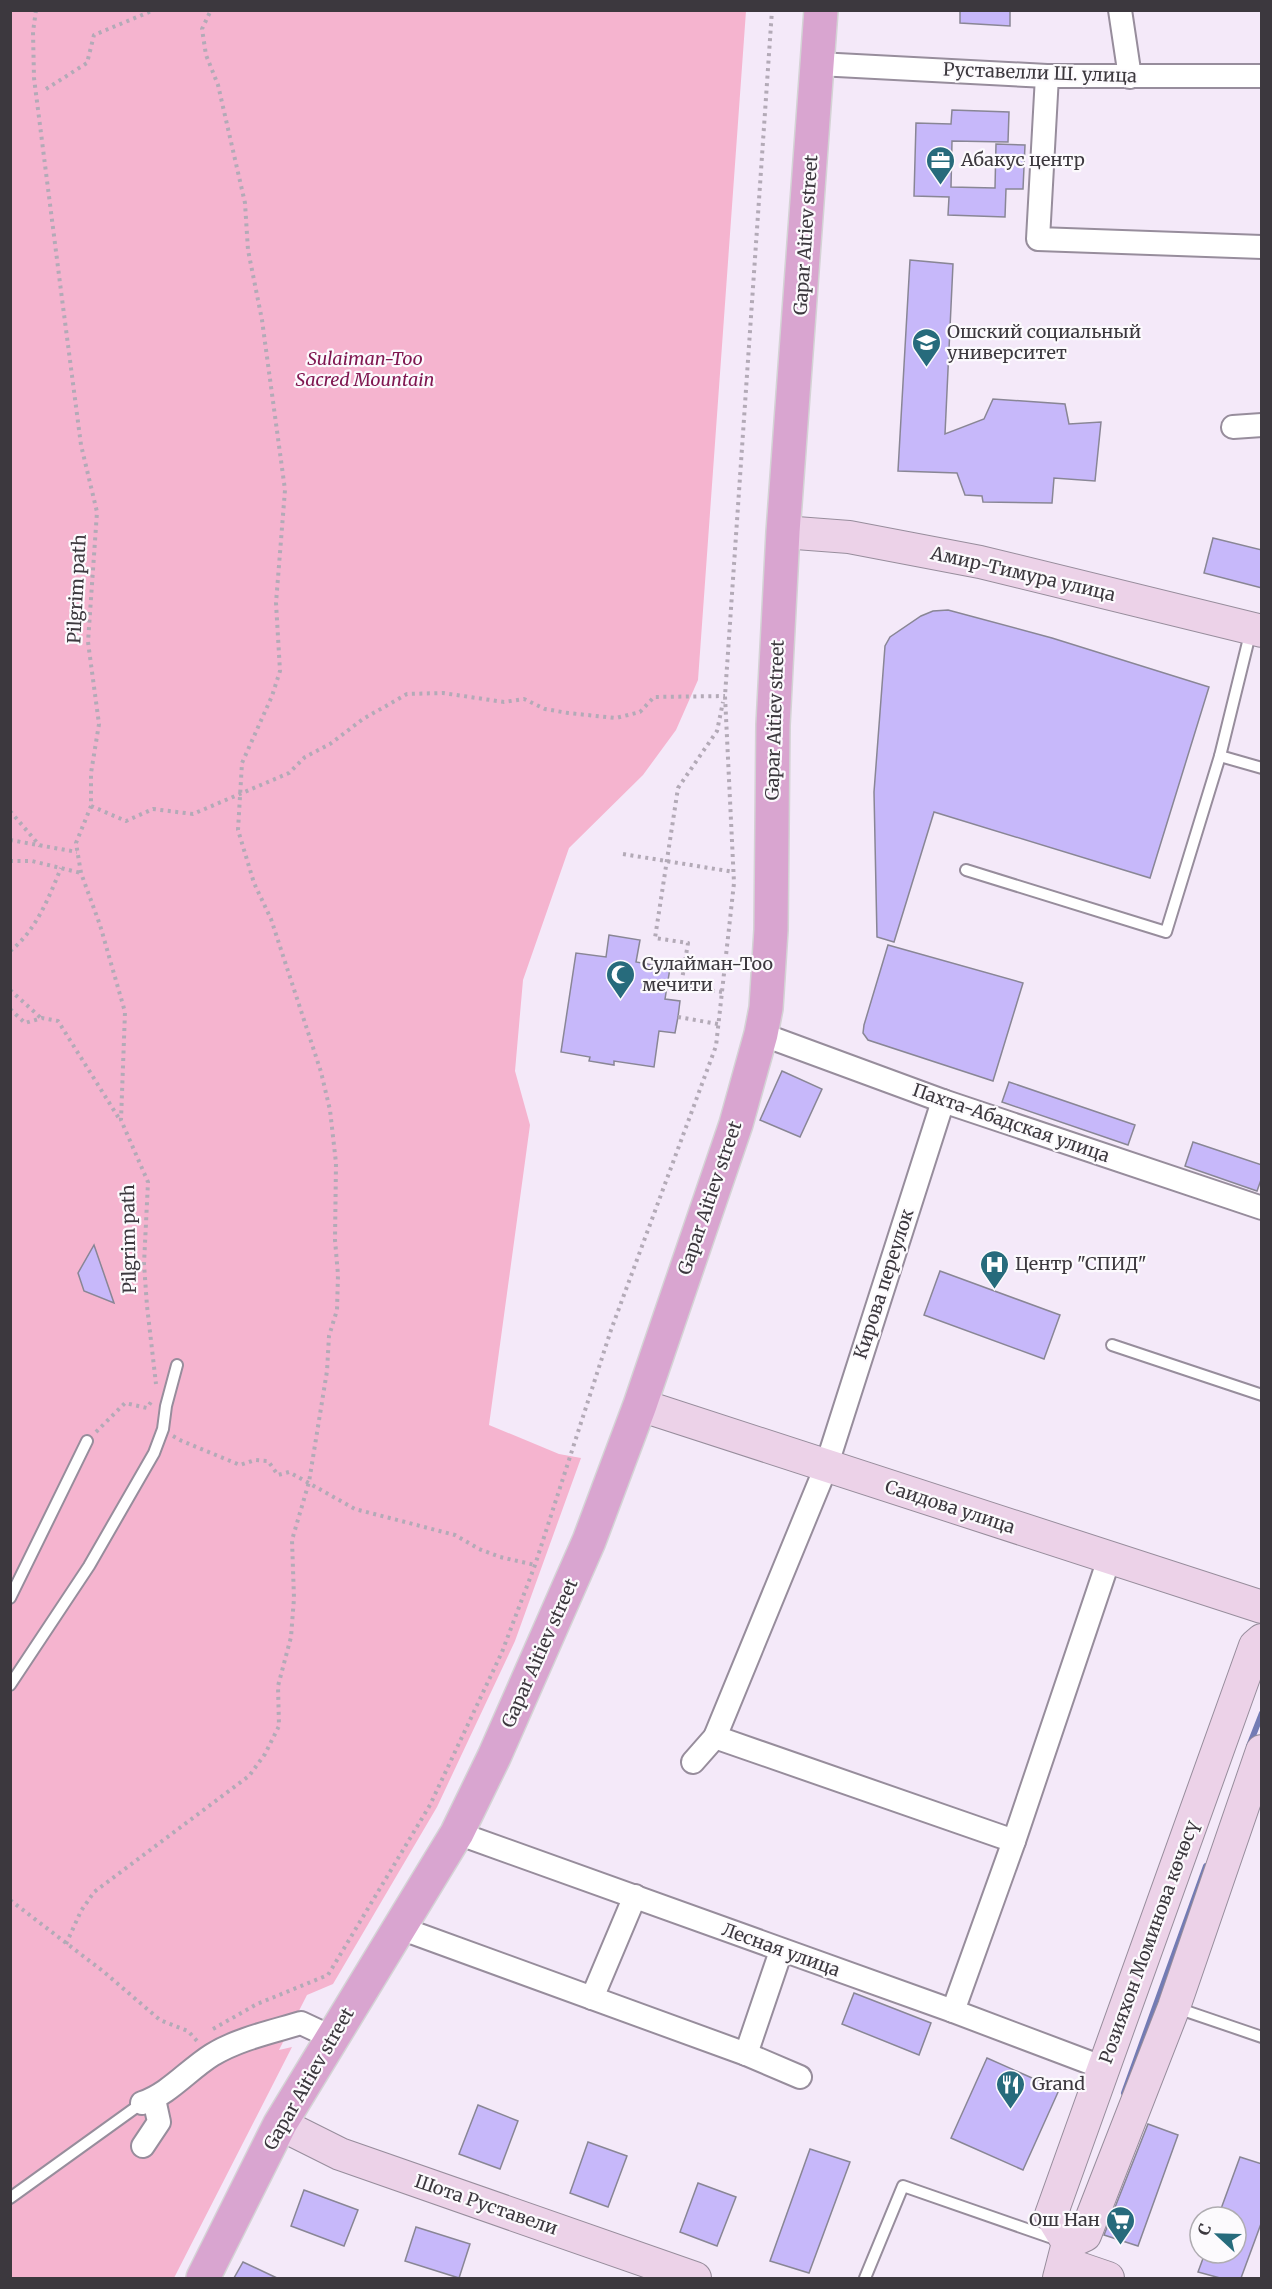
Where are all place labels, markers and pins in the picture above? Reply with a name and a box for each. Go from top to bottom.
office icon: Абакус центр [924,144,956,186]
place label: Абакус центр [960,148,1085,171]
place label: Ошский социальный университет [947,320,1141,364]
school or university icon: Ошский социальный университет [910,326,942,368]
place label: Сулайман-Тоо мечити [642,952,773,996]
mosque icon: Сулайман-Тоо мечити [605,958,637,1000]
hospital icon: Центр "СПИД" [978,1248,1010,1290]
place label: Центр "СПИД" [1015,1252,1147,1275]
restaurant icon: Grand [995,2068,1027,2110]
place label: Grand [1032,2072,1085,2095]
supermarket icon: Ош Нан [1105,2204,1137,2246]
place label: Ош Нан [1029,2208,1100,2231]

